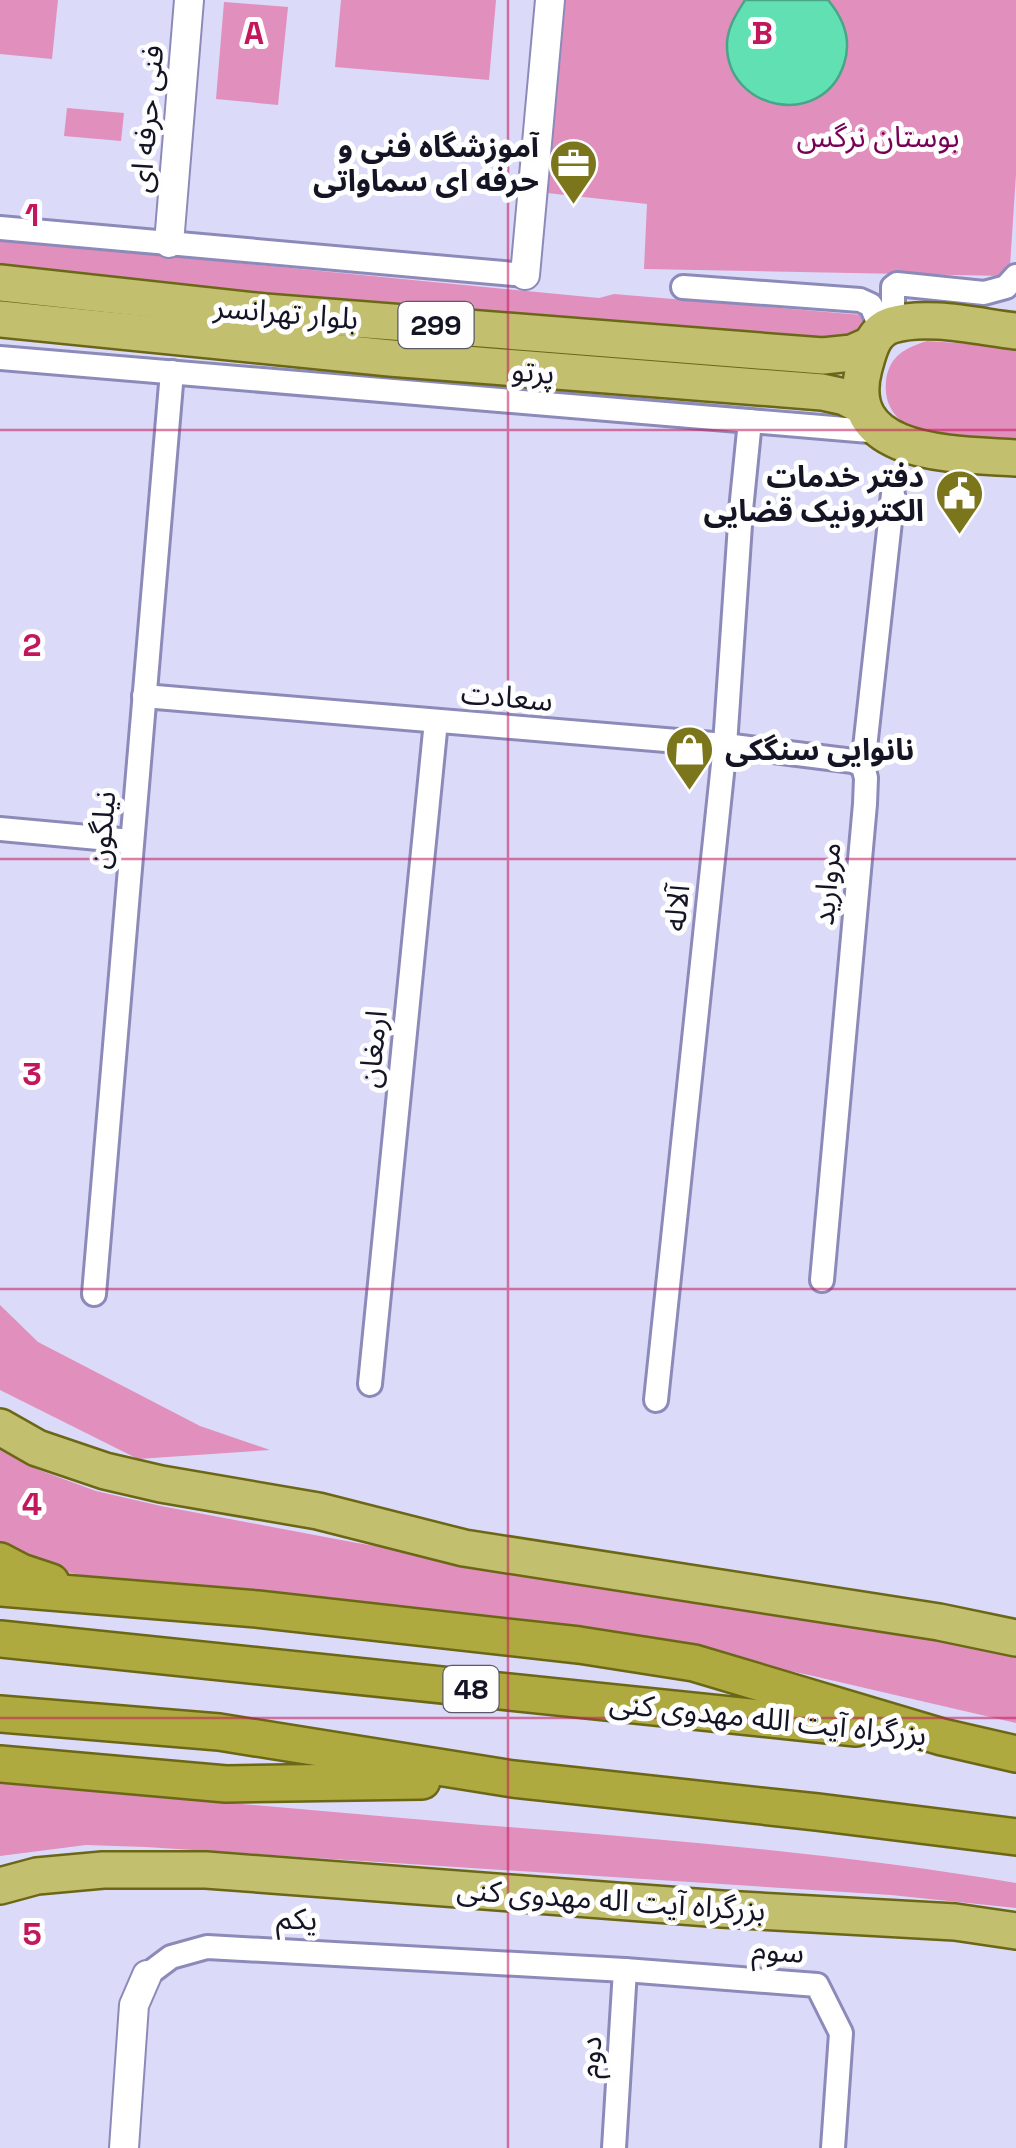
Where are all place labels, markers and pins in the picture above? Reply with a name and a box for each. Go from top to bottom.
place label: آموزشگاه فنی و حرفه ای سماواتی [313,127,540,200]
office icon: آموزشگاه فنی و حرفه ای سماواتی [548,138,600,206]
place label: دفتر خدمات الکترونیک قضایی [703,457,924,530]
public building icon: دفتر خدمات الکترونیک قضایی [933,468,985,536]
shop icon: نانوایی سنگکی [664,724,716,792]
place label: نانوایی سنگکی [725,730,914,769]

